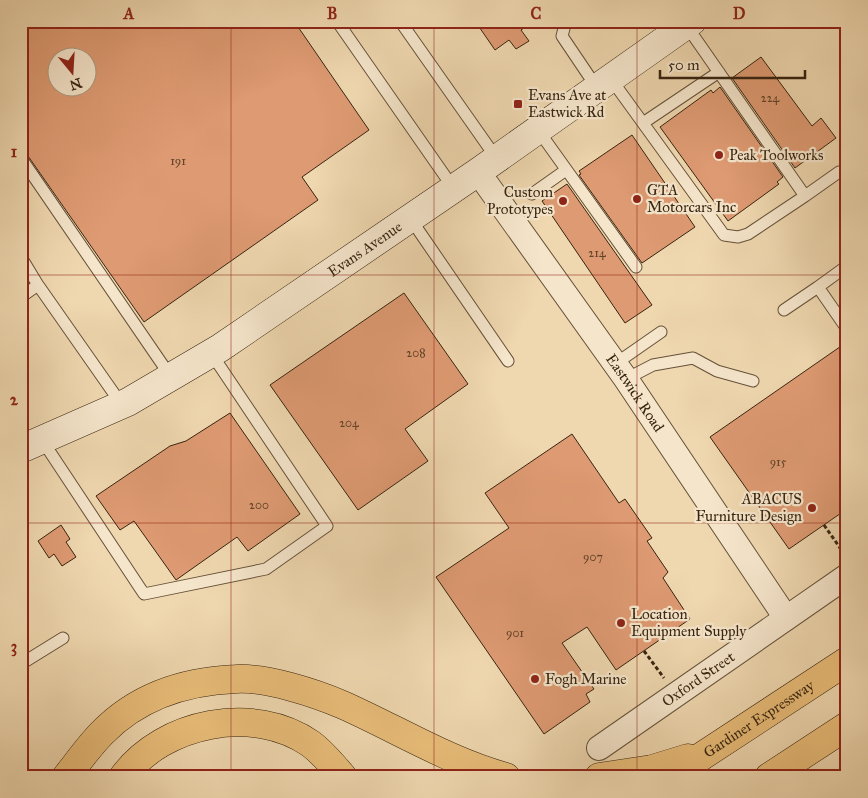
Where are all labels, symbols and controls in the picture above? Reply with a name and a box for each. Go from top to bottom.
text: A [123,4,135,23]
text: B [327,4,337,23]
text: C [531,4,542,23]
text: D [733,4,746,23]
north arrow [48,48,98,98]
scale bar [660,48,806,80]
text: 50 m [668,56,700,74]
text: N [67,74,84,94]
place label: Evans Ave at Eastwick Rd [528,86,607,121]
house number: 224 [761,91,780,105]
marker: Evans Ave at Eastwick Rd [512,98,524,110]
text: 1 [11,142,18,161]
place label: Peak Toolworks [729,146,824,164]
marker: Peak Toolworks [713,149,725,161]
house number: 191 [170,154,186,168]
place label: GTA Motorcars Inc [647,181,736,216]
place label: Custom Prototypes [487,183,553,218]
marker: GTA Motorcars Inc [631,193,643,205]
marker: Custom Prototypes [557,195,569,207]
street label: Evans Avenue [324,217,405,281]
house number: 214 [588,246,606,260]
house number: 208 [406,346,426,360]
street label: Eastwick Road [602,350,668,436]
text: 2 [10,390,19,409]
house number: 204 [339,416,359,430]
house number: 915 [770,455,787,469]
place label: ABACUS Furniture Design [695,490,802,525]
house number: 200 [249,498,269,512]
marker: ABACUS Furniture Design [806,502,818,514]
house number: 907 [583,550,603,564]
place label: Location Equipment Supply [631,605,747,641]
marker: Location Equipment Supply [615,617,627,629]
house number: 901 [506,626,524,640]
text: 3 [11,637,17,657]
street label: Oxford Street [659,647,739,710]
place label: Fogh Marine [545,670,627,688]
marker: Fogh Marine [529,673,541,685]
street label: Gardiner Expressway [700,676,818,762]

